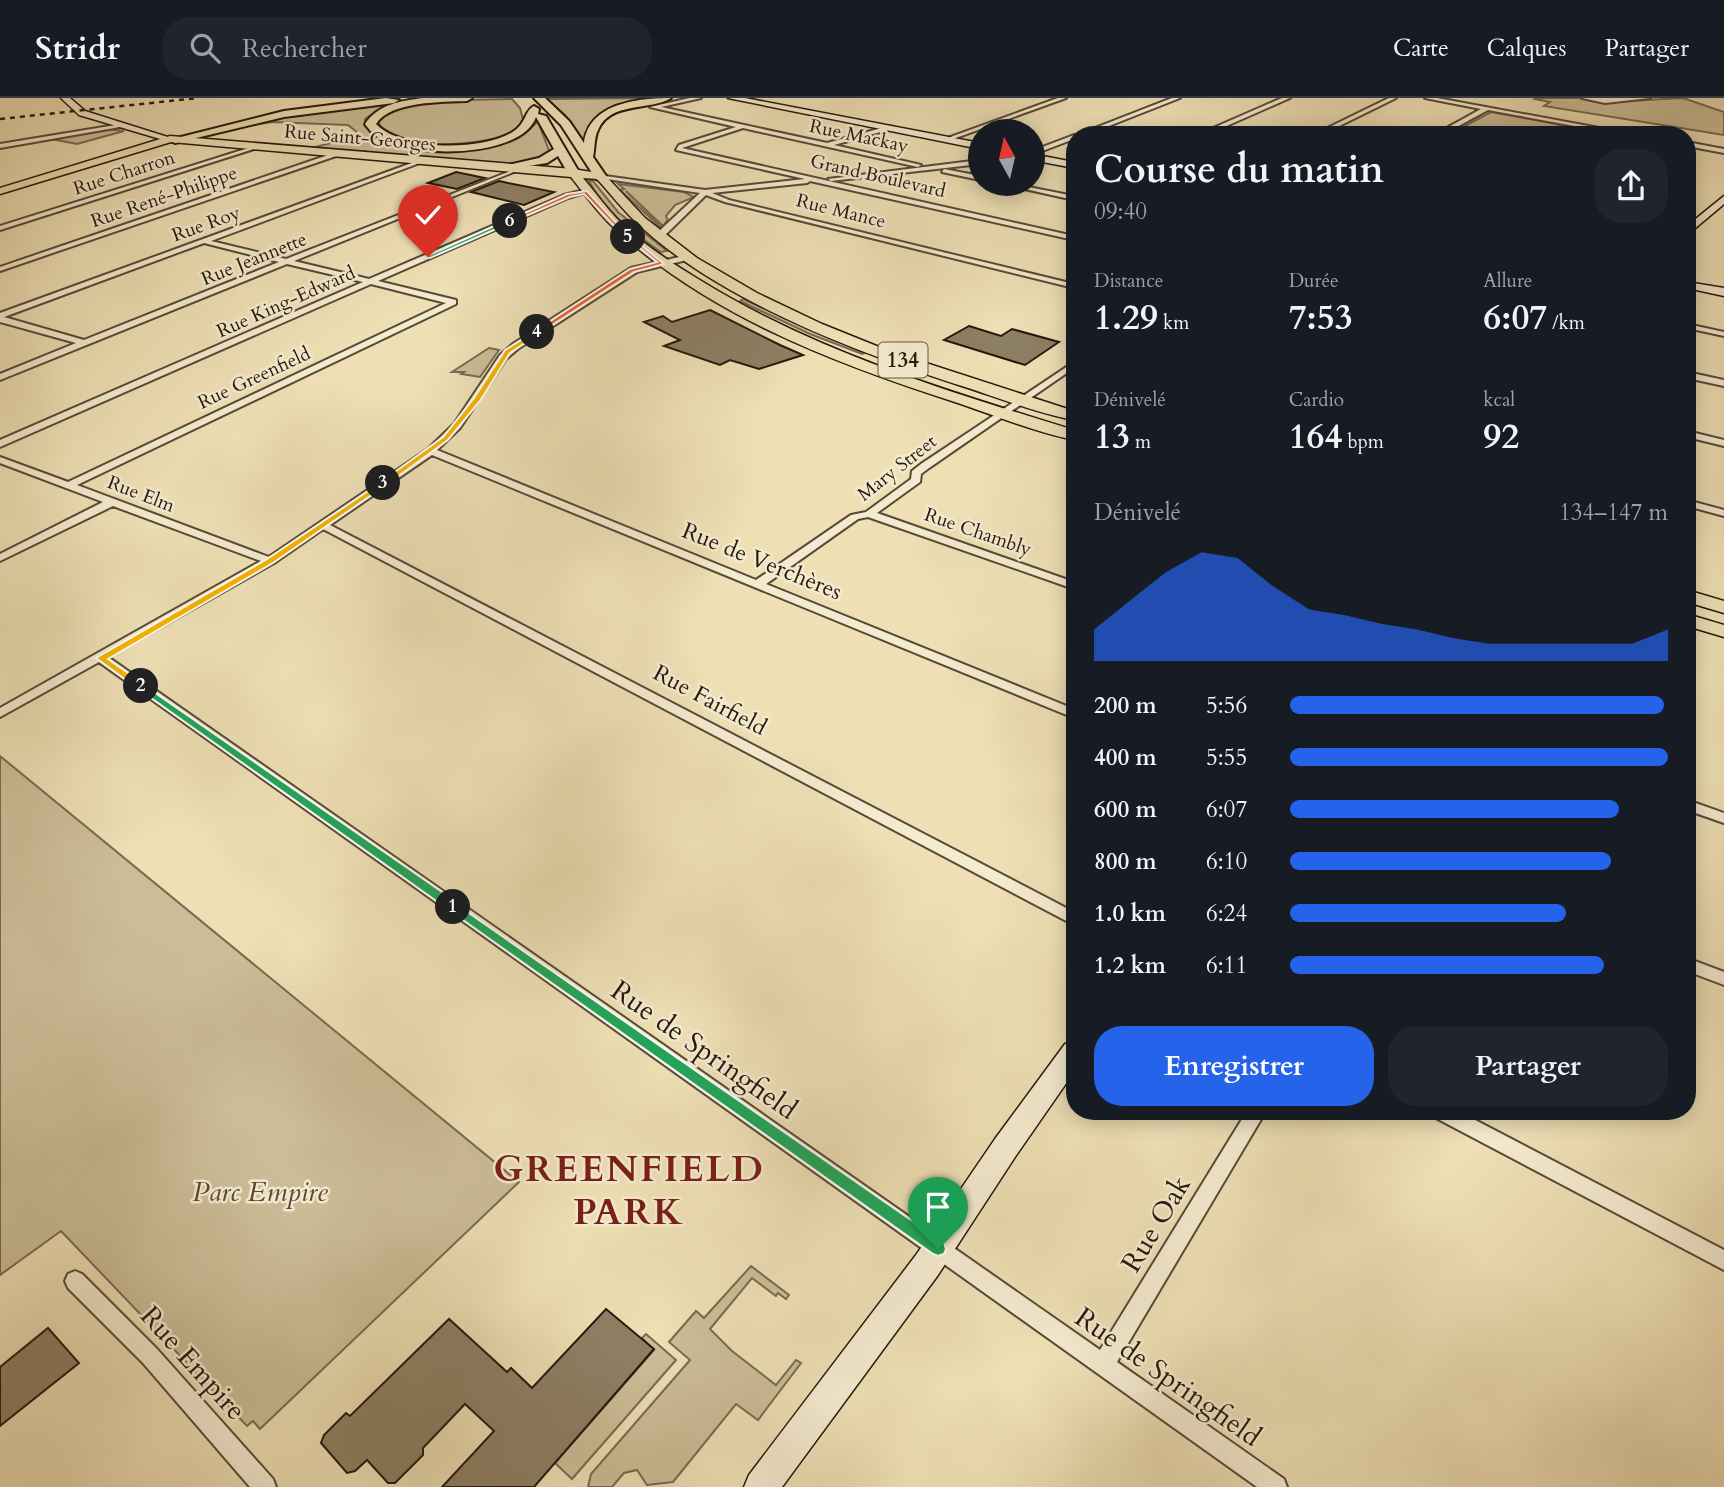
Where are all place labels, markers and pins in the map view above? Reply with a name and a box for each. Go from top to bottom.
pin [398,185,458,257]
pin: 6 [492,204,528,238]
pin: 5 [610,220,646,254]
pin: 4 [520,314,554,350]
pin: 3 [366,466,400,500]
pin: 2 [124,668,158,704]
pin: 1 [435,890,470,924]
pin [908,1177,968,1249]

